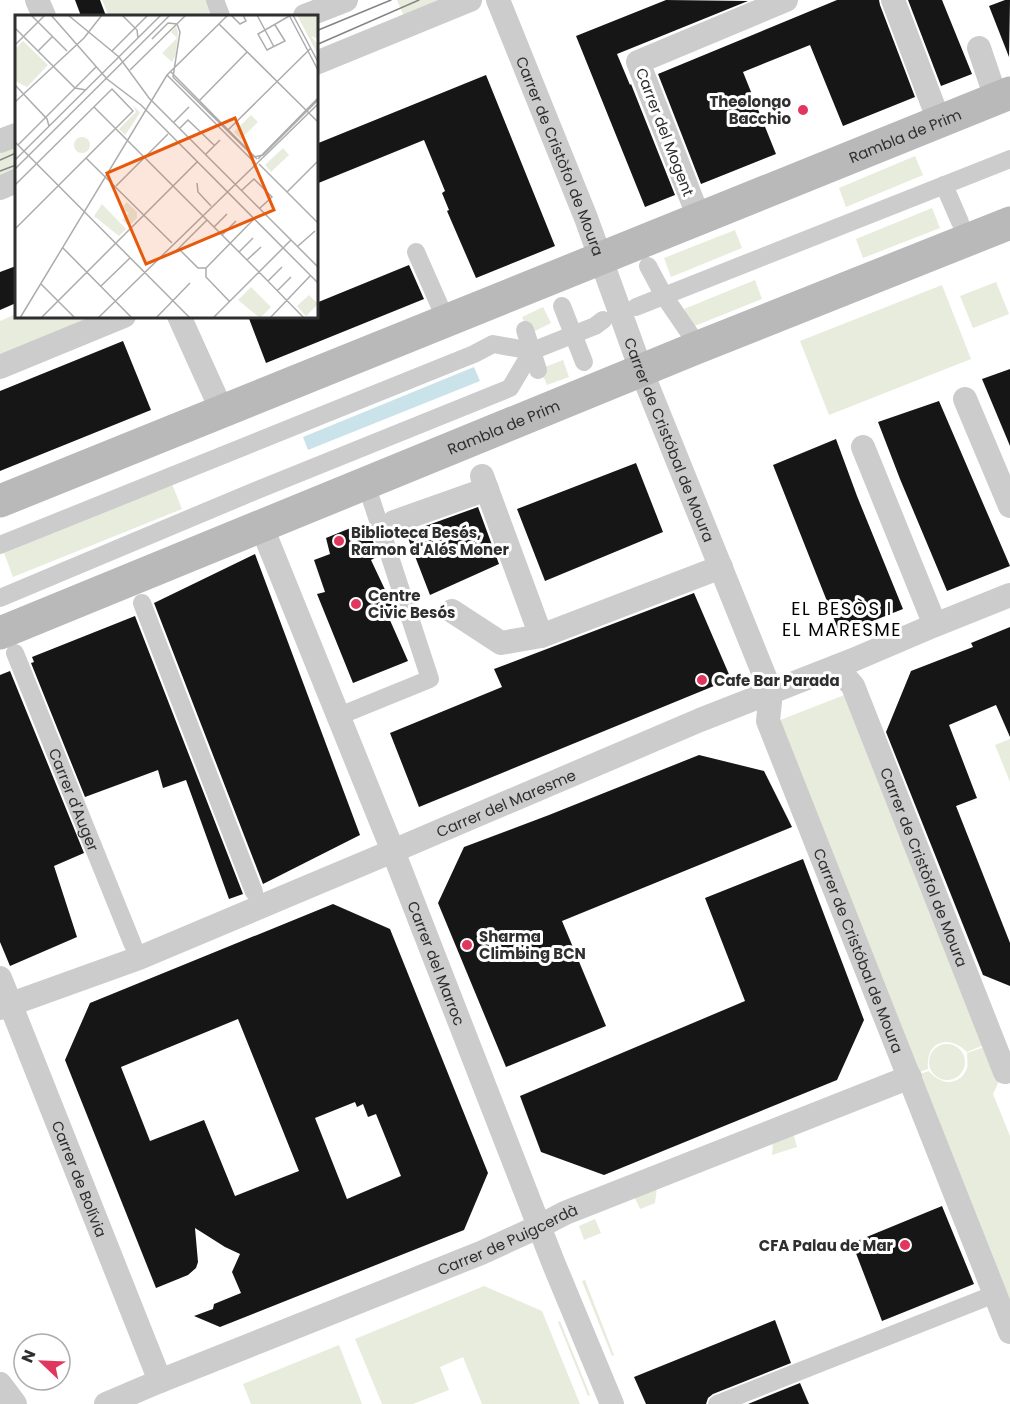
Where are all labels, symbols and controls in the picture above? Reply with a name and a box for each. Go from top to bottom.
inset map [15,15,318,318]
street label: Carrer de Cristòfol de Moura [511,53,609,259]
street label: Carrer del Mogent [631,65,699,199]
place label: Theolongo Bacchio [709,91,791,129]
marker: Theolongo Bacchio [796,103,810,117]
street label: Rambla de Prim [846,103,964,168]
street label: Carrer de Cristóbal de Moura [620,334,720,545]
street label: Rambla de Prim [444,394,563,459]
place label: Biblioteca Besós, Ramon d'Alós Moner [351,522,509,560]
marker: Biblioteca Besós, Ramon d'Alós Moner [332,534,346,548]
place label: Centre Civic Besós [368,585,455,623]
district label: EL BESÒS I EL MARESME [782,596,902,642]
marker: Centre Civic Besós [349,597,363,611]
place label: Cafe Bar Parada [714,670,840,691]
marker: Cafe Bar Parada [695,673,709,687]
street label: Carrer d'Auger [44,745,105,854]
street label: Carrer del Maresme [433,764,579,842]
street label: Carrer de Cristòfol de Moura [876,764,973,970]
street label: Carrer de Cristóbal de Moura [809,845,909,1056]
street label: Carrer del Marroc [403,898,470,1028]
place label: Sharma Climbing BCN [479,926,586,964]
marker: Sharma Climbing BCN [460,938,474,952]
street label: Carrer de Bolívia [47,1117,112,1240]
street label: Carrer de Puigcerdà [434,1199,581,1280]
place label: CFA Palau de Mar [759,1235,894,1256]
marker: CFA Palau de Mar [898,1238,912,1252]
north arrow [12,1332,72,1392]
text: N [16,1346,42,1366]

